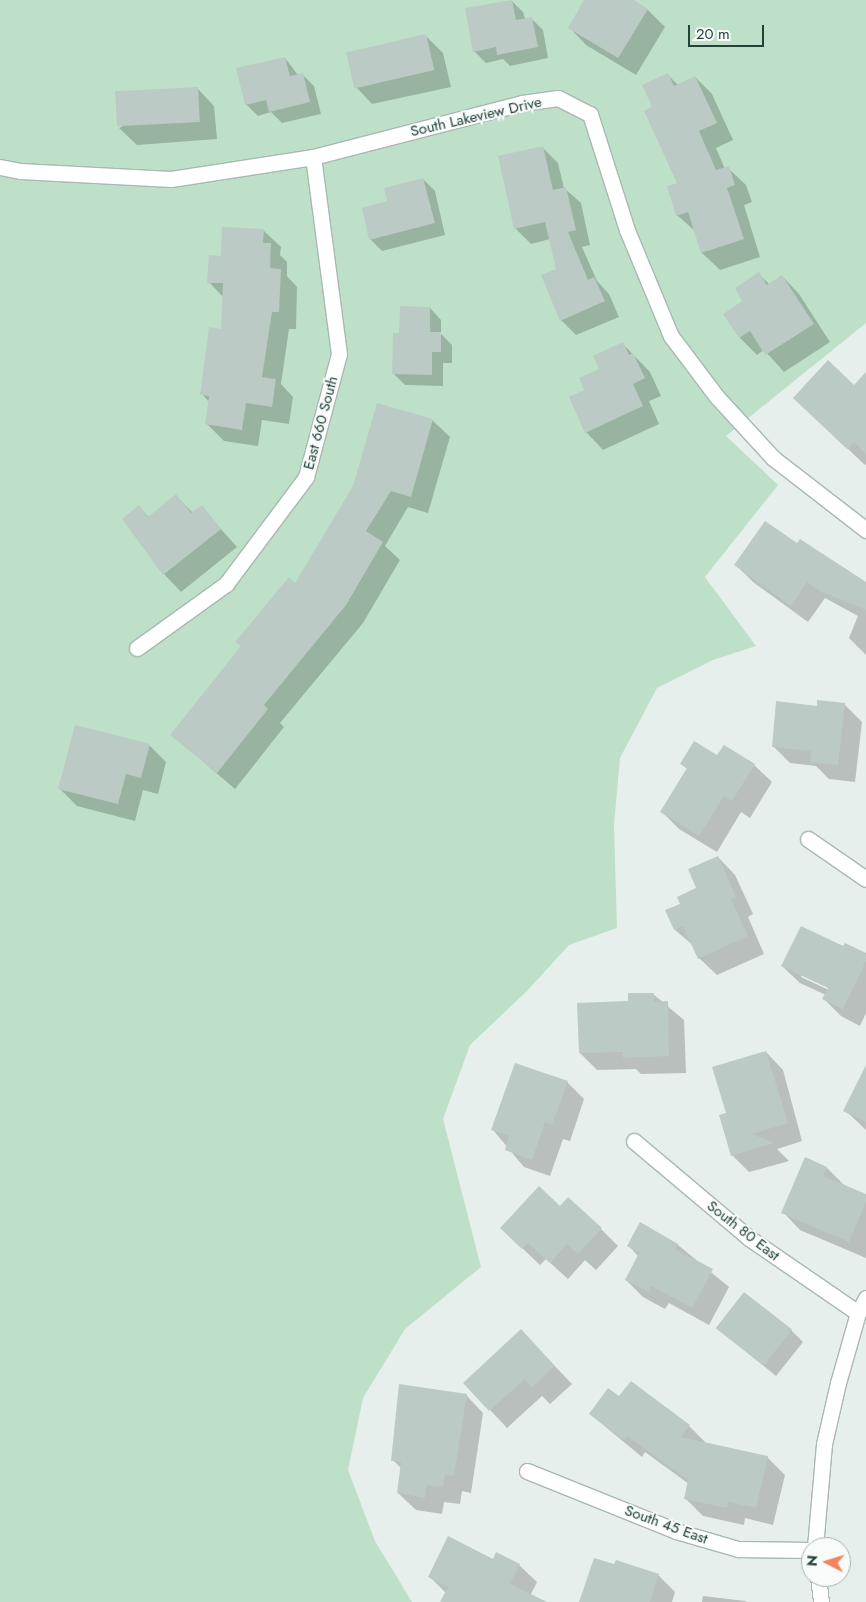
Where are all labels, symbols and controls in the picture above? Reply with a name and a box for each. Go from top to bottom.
scale bar [691,15,767,47]
text: 20 m [696,23,730,45]
street label: South Lakeview Drive [409,93,543,141]
street label: East 660 South [300,374,342,472]
street label: South 80 East [703,1197,783,1265]
street label: South 45 East [622,1502,710,1548]
north arrow [801,1537,851,1587]
text: N [802,1554,823,1567]

